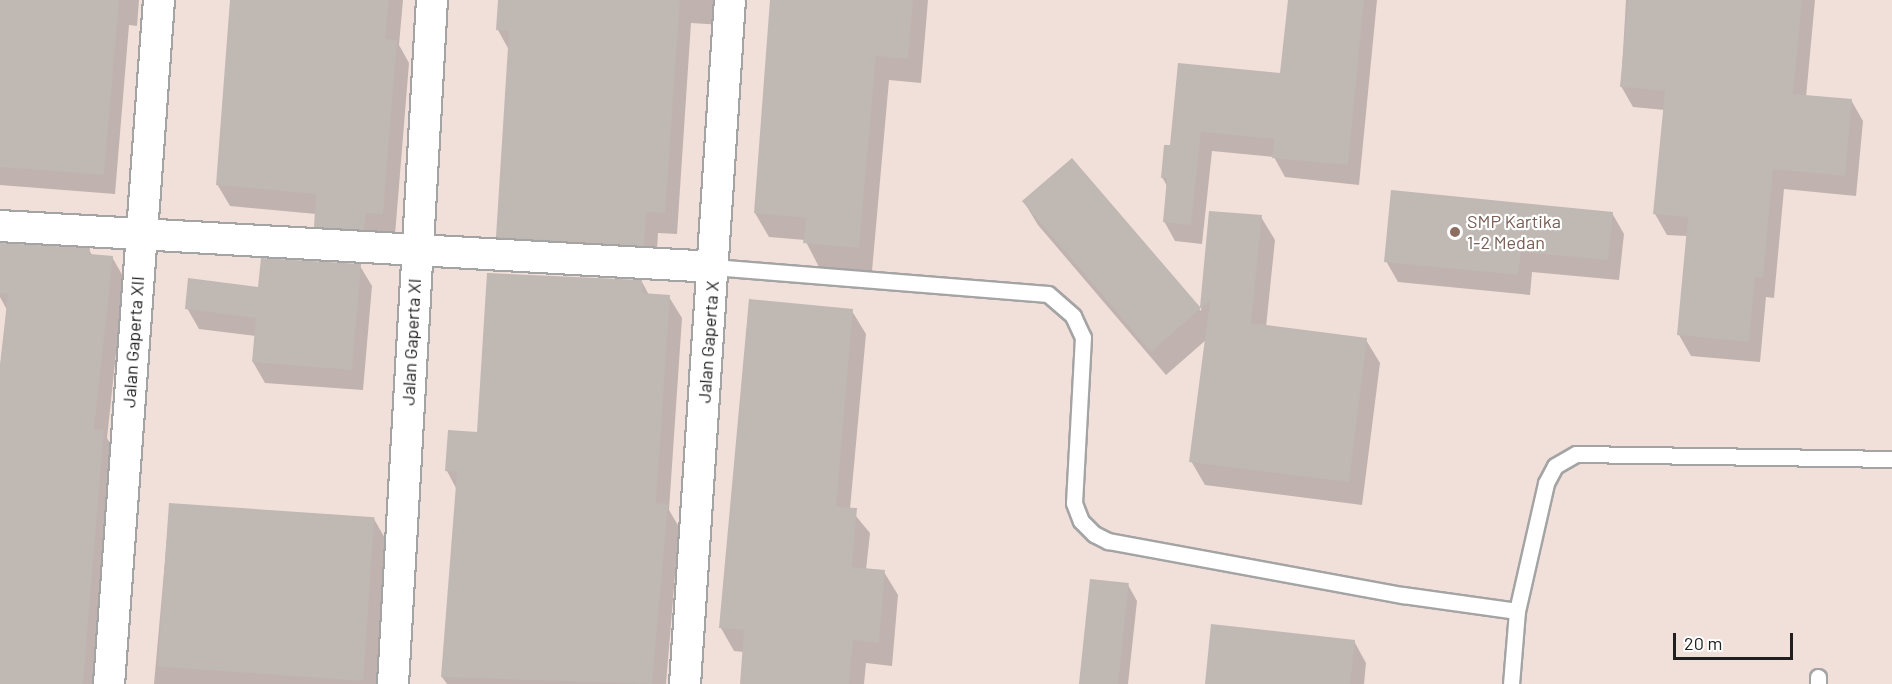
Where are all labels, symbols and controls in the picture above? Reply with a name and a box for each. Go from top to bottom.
place label: SMP Kartika 1-2 Medan [1467,211,1561,254]
marker: SMP Kartika 1-2 Medan [1448,225,1462,239]
street label: Jalan Gaperta XII [118,276,148,408]
street label: Jalan Gaperta XI [397,278,425,406]
street label: Jalan Gaperta X [693,280,723,404]
scale bar [1676,621,1796,659]
text: 20 m [1684,632,1722,654]

